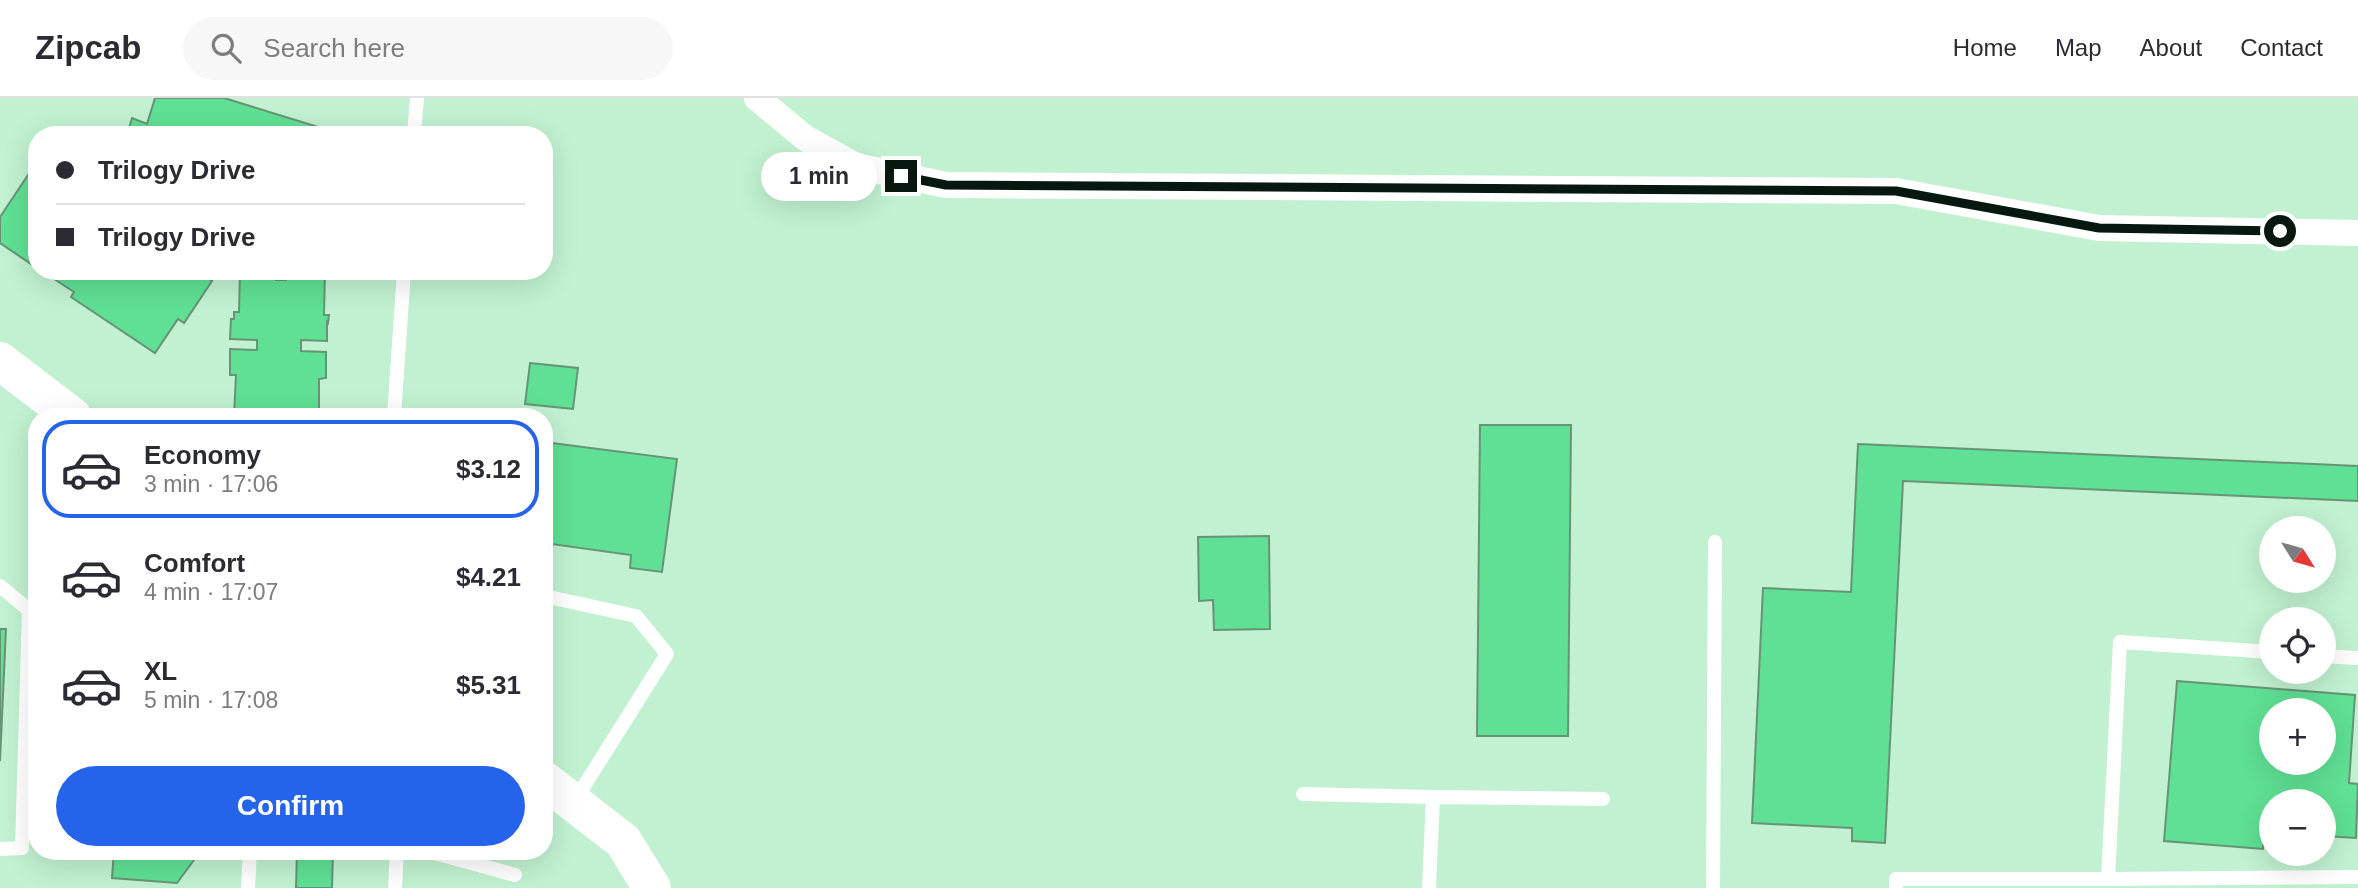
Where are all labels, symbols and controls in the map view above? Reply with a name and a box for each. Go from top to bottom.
search box [183,17,673,80]
text: Zipcab [35,29,141,66]
icon: search [207,29,245,67]
text: Search here [263,33,405,63]
text: Home [1953,34,2017,61]
text: Map [2055,34,2102,61]
text: About [2140,34,2202,61]
text: Contact [2240,34,2323,61]
callout: 1 min [761,152,876,200]
text: Trilogy Drive [98,155,256,185]
route end [885,160,917,192]
text: 1 min [789,163,849,189]
route start [2264,215,2296,247]
text: Trilogy Drive [98,222,256,252]
icon: car [60,438,123,501]
text: Economy [144,440,261,470]
text: $3.12 [456,454,521,484]
text: 3 min · 17:06 [144,471,278,497]
north arrow [2259,516,2336,593]
map controls [2259,516,2336,866]
icon: car [60,546,123,609]
text: Comfort [144,548,245,578]
text: $4.21 [456,562,521,592]
text: 4 min · 17:07 [144,579,278,605]
button: locate [2259,607,2336,684]
icon: car [60,654,123,717]
text: XL [144,656,177,686]
text: $5.31 [456,670,521,700]
text: 5 min · 17:08 [144,687,278,713]
button: + [2259,698,2336,775]
button: Confirm [56,766,525,846]
button: − [2259,789,2336,866]

